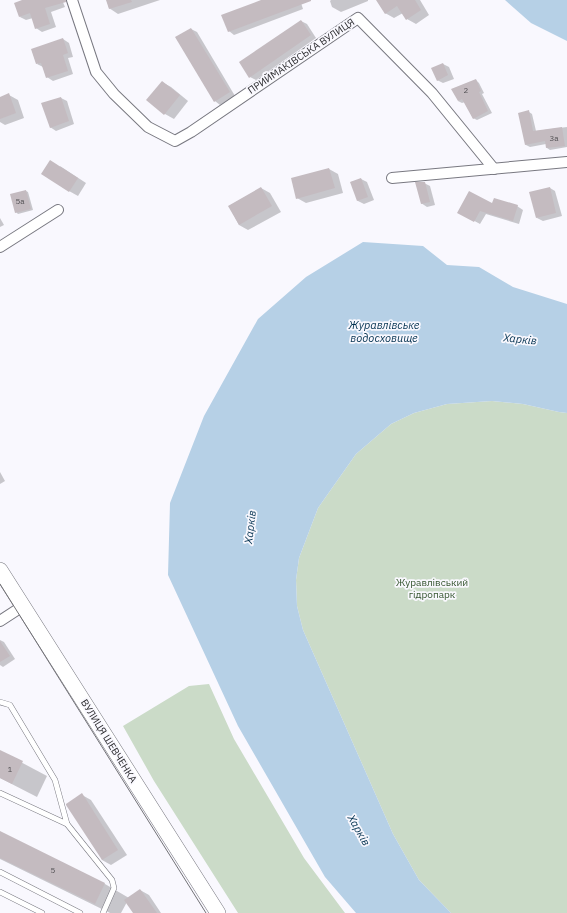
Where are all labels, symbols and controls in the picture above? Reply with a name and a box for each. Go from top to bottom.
street label: ПРИЙМАКІВСЬКА ВУЛИЦЯ [245,15,357,97]
house number: 2 [464,85,469,95]
house number: 3а [549,133,559,143]
house number: 5а [15,196,25,206]
water label: Журавлівське водосховище [348,318,420,345]
water label: Харків [502,330,538,348]
water label: Харків [241,509,259,546]
park label: Журавлівський гідропарк [396,576,468,601]
street label: ВУЛИЦЯ ШЕВЧЕНКА [78,697,140,786]
house number: 1 [8,764,13,774]
water label: Харків [344,811,374,848]
house number: 5 [51,865,56,875]

